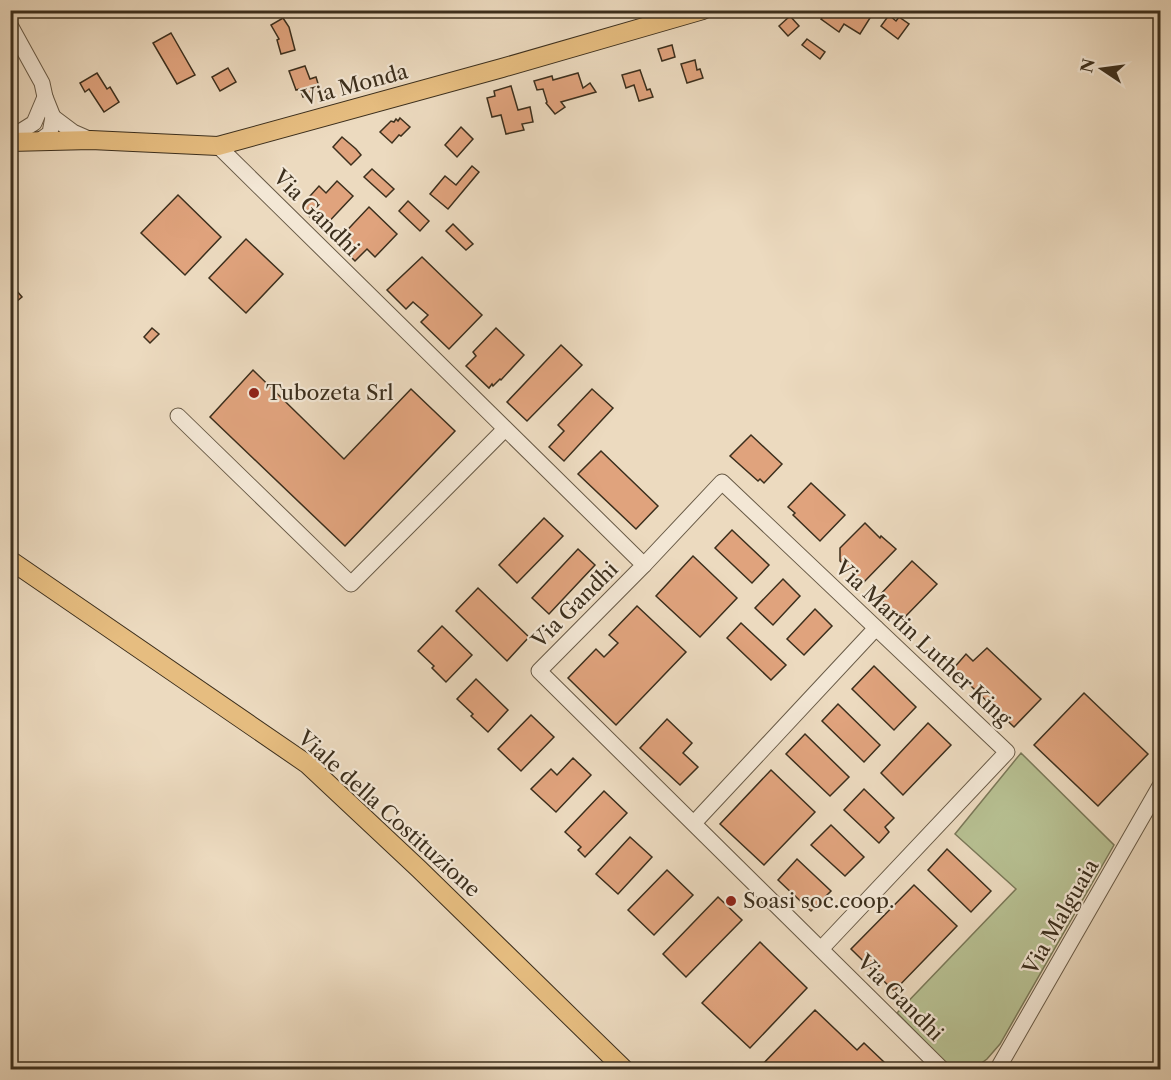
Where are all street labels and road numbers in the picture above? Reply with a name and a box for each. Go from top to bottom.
street label: Via Monda [298,58,411,111]
street label: Via Gandhi [267,164,365,261]
street label: Via Martin Luther King [829,554,1017,731]
street label: Via Gandhi [526,556,623,654]
street label: Viale della Costituzione [292,724,486,902]
street label: Via Malguaia [1017,854,1104,980]
street label: Via Gandhi [851,949,949,1046]

